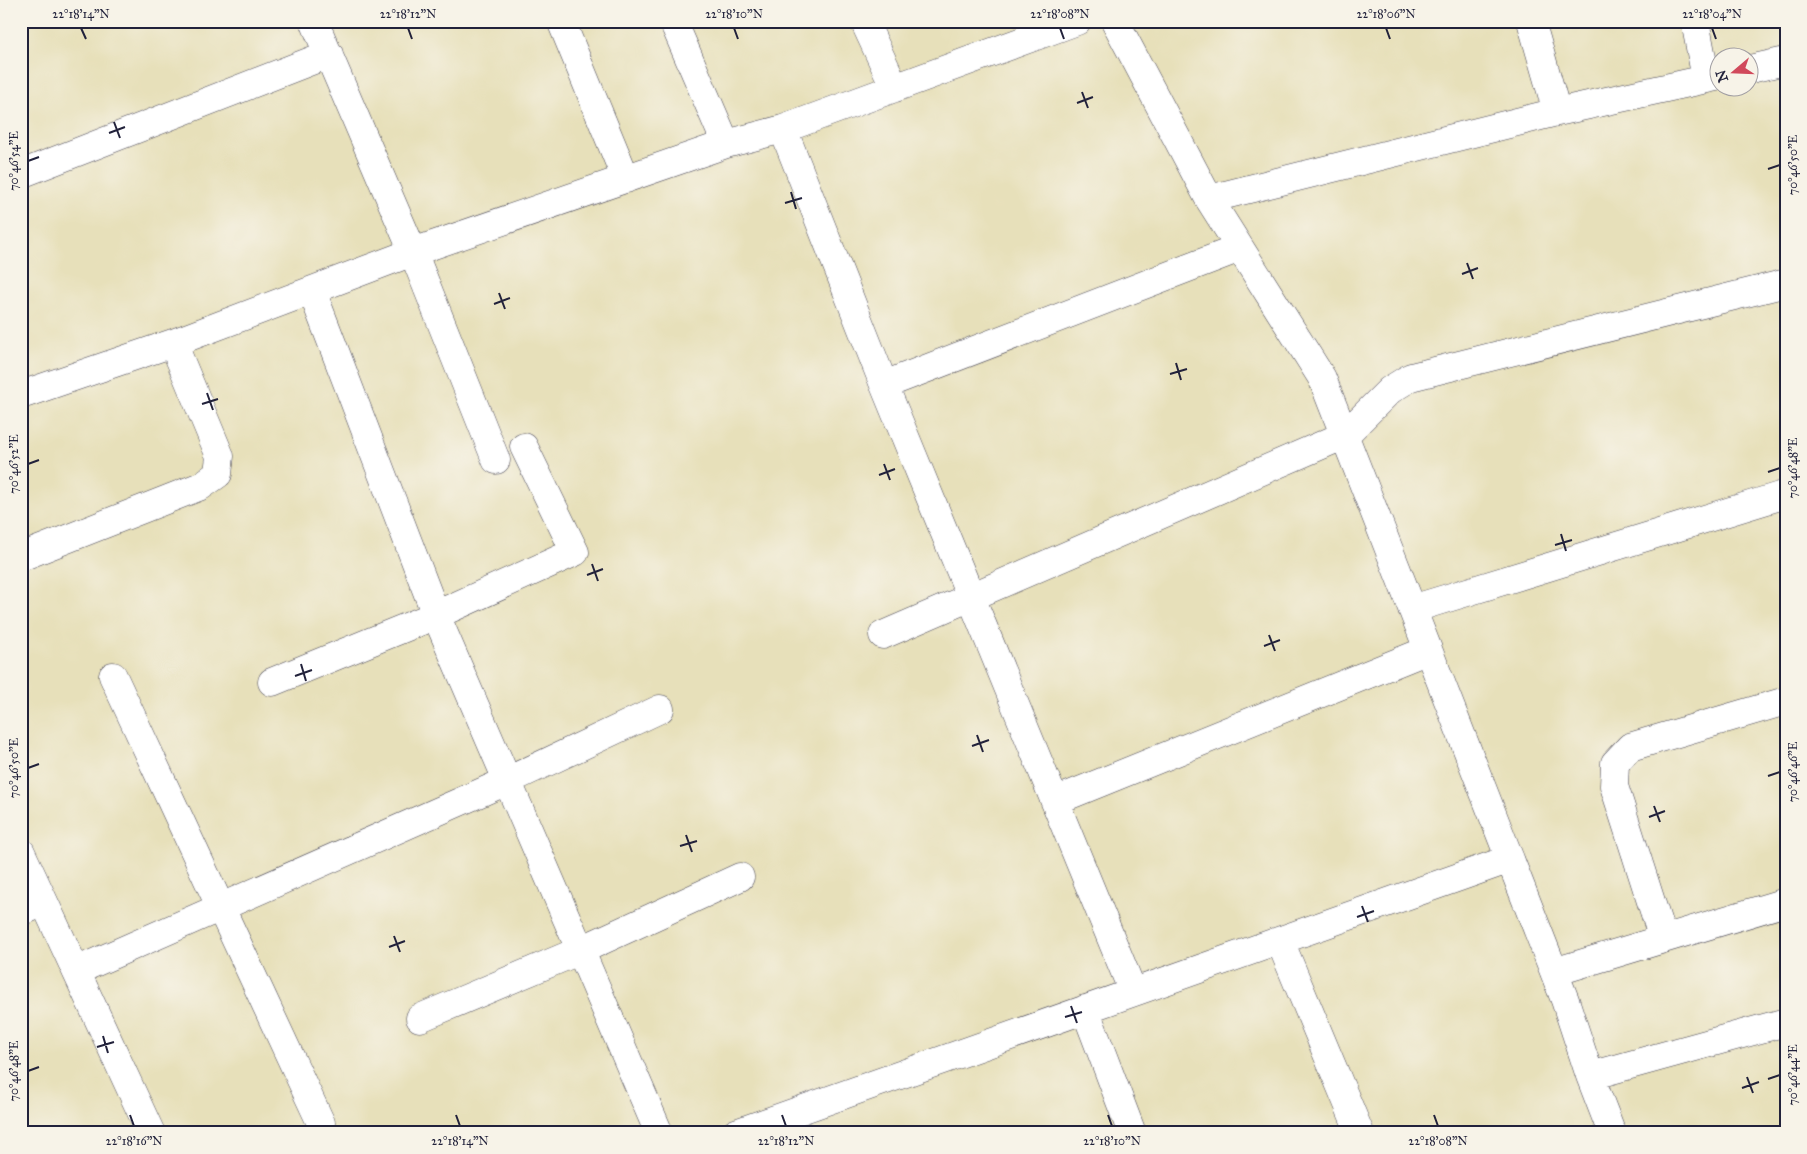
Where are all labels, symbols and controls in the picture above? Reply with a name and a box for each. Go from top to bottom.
text: 22°18'14"N [52,7,110,21]
text: 22°18'12"N [380,7,436,21]
text: 22°18'10"N [705,7,763,21]
text: 22°18'08"N [1030,7,1090,21]
text: 22°18'06"N [1356,7,1416,21]
text: 22°18'04"N [1682,7,1742,21]
north arrow [1710,48,1760,98]
text: N [1712,68,1732,84]
text: 70°46'54"E [7,131,21,191]
text: 70°46'50"E [1786,134,1800,195]
text: 70°46'52"E [7,434,21,494]
text: 70°46'48"E [1786,437,1800,498]
text: 70°46'50"E [7,737,21,798]
text: 70°46'46"E [1786,741,1800,802]
text: 70°46'48"E [7,1040,21,1101]
text: 70°46'44"E [1786,1044,1800,1106]
text: 22°18'16"N [106,1134,162,1148]
text: 22°18'14"N [431,1134,489,1148]
text: 22°18'12"N [758,1134,814,1148]
text: 22°18'10"N [1083,1134,1141,1148]
text: 22°18'08"N [1408,1134,1468,1148]

